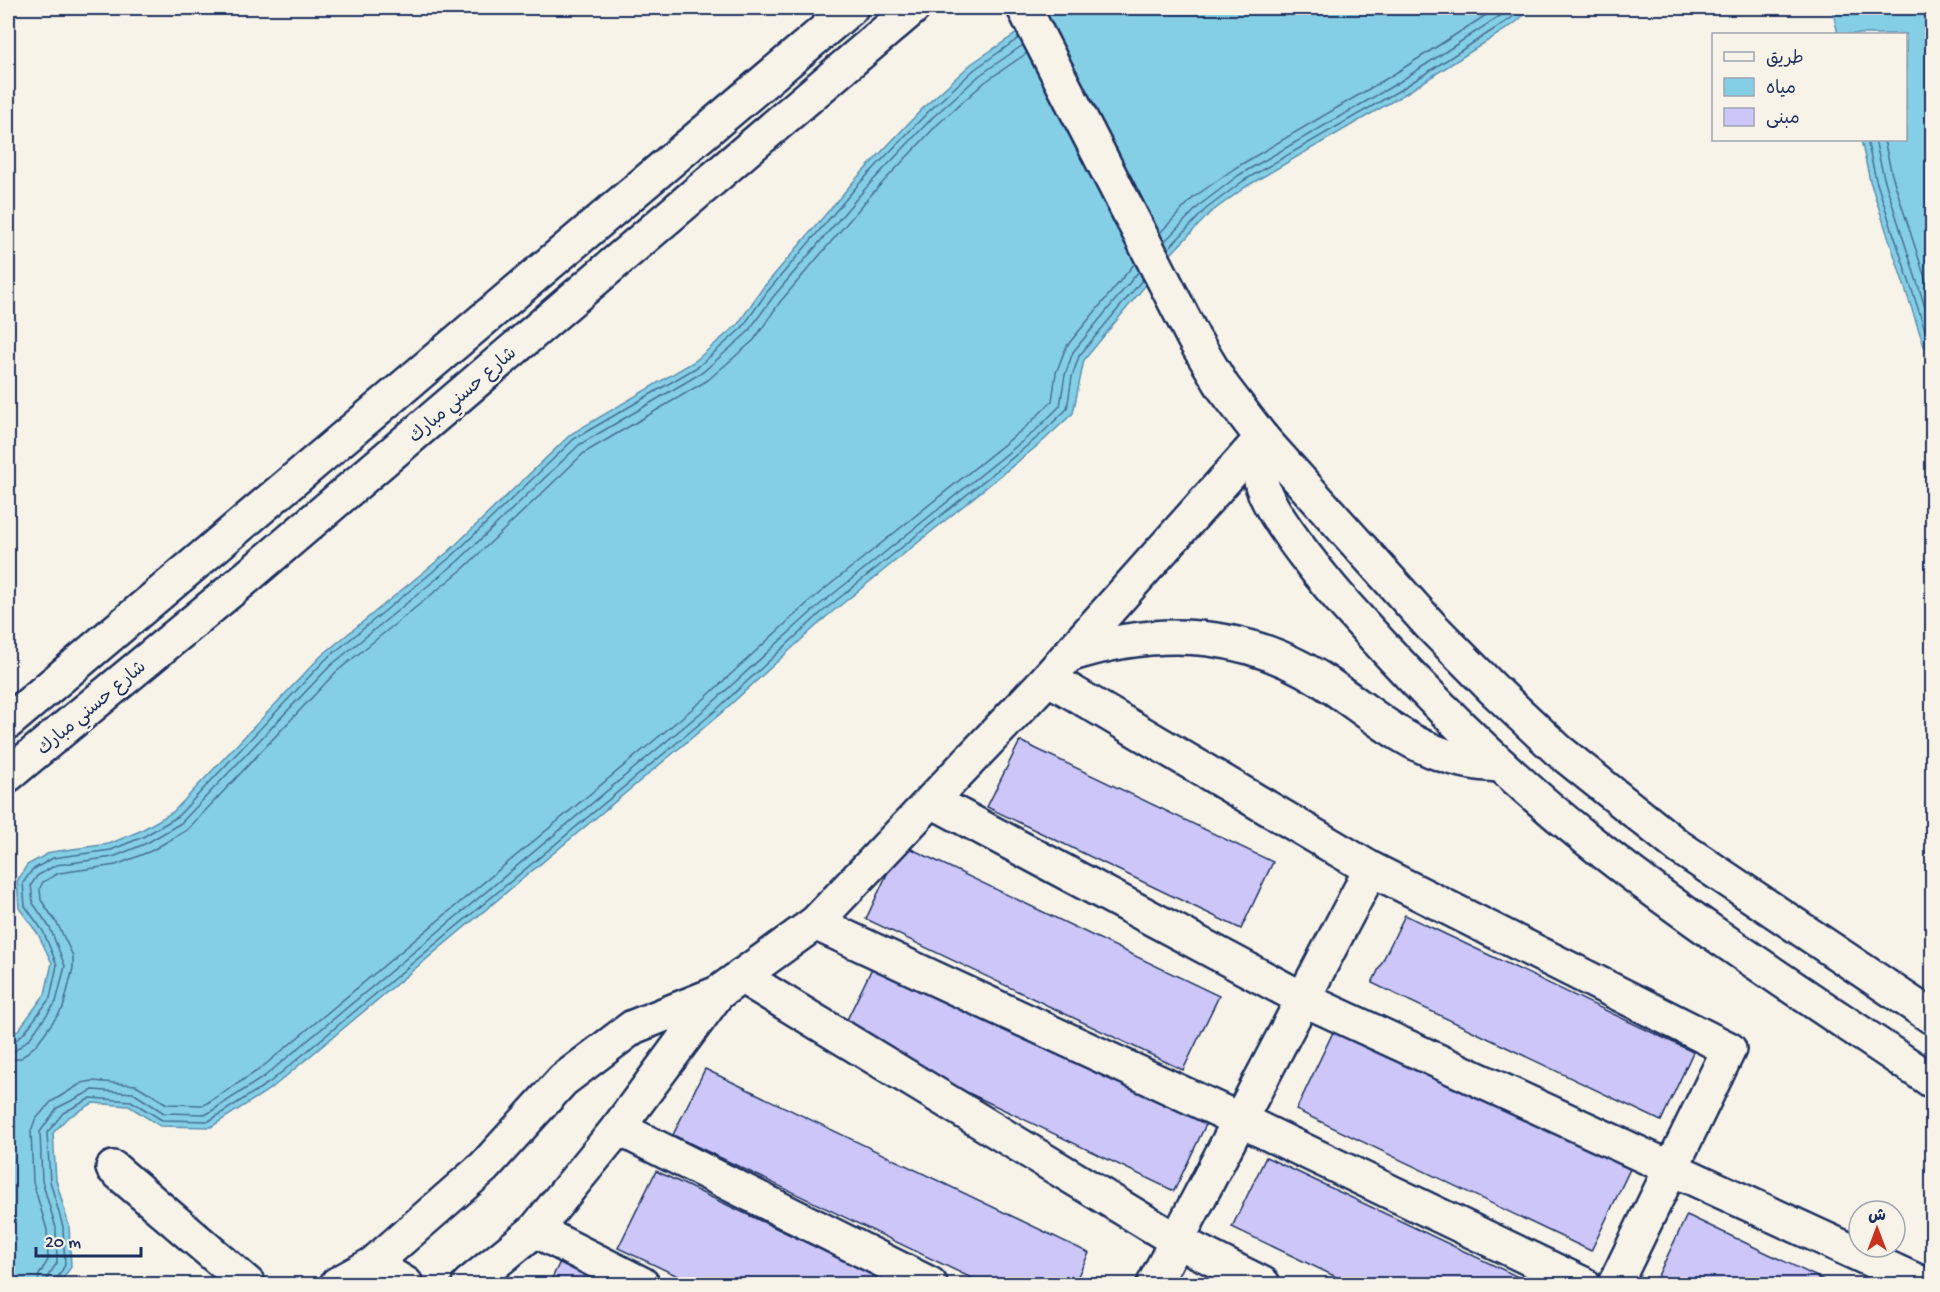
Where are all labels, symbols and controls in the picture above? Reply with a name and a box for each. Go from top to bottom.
legend [1712,33,1907,141]
text: طريق [1766,49,1804,70]
text: مياه [1766,79,1796,100]
text: مبنى [1766,109,1800,130]
street label: شارع حسني مبارك [406,344,524,451]
street label: شارع حسني مبارك [34,657,153,763]
north arrow [1847,1199,1907,1259]
text: ش [1868,1208,1886,1227]
scale bar [36,1220,141,1258]
text: 20 m [45,1233,81,1254]

